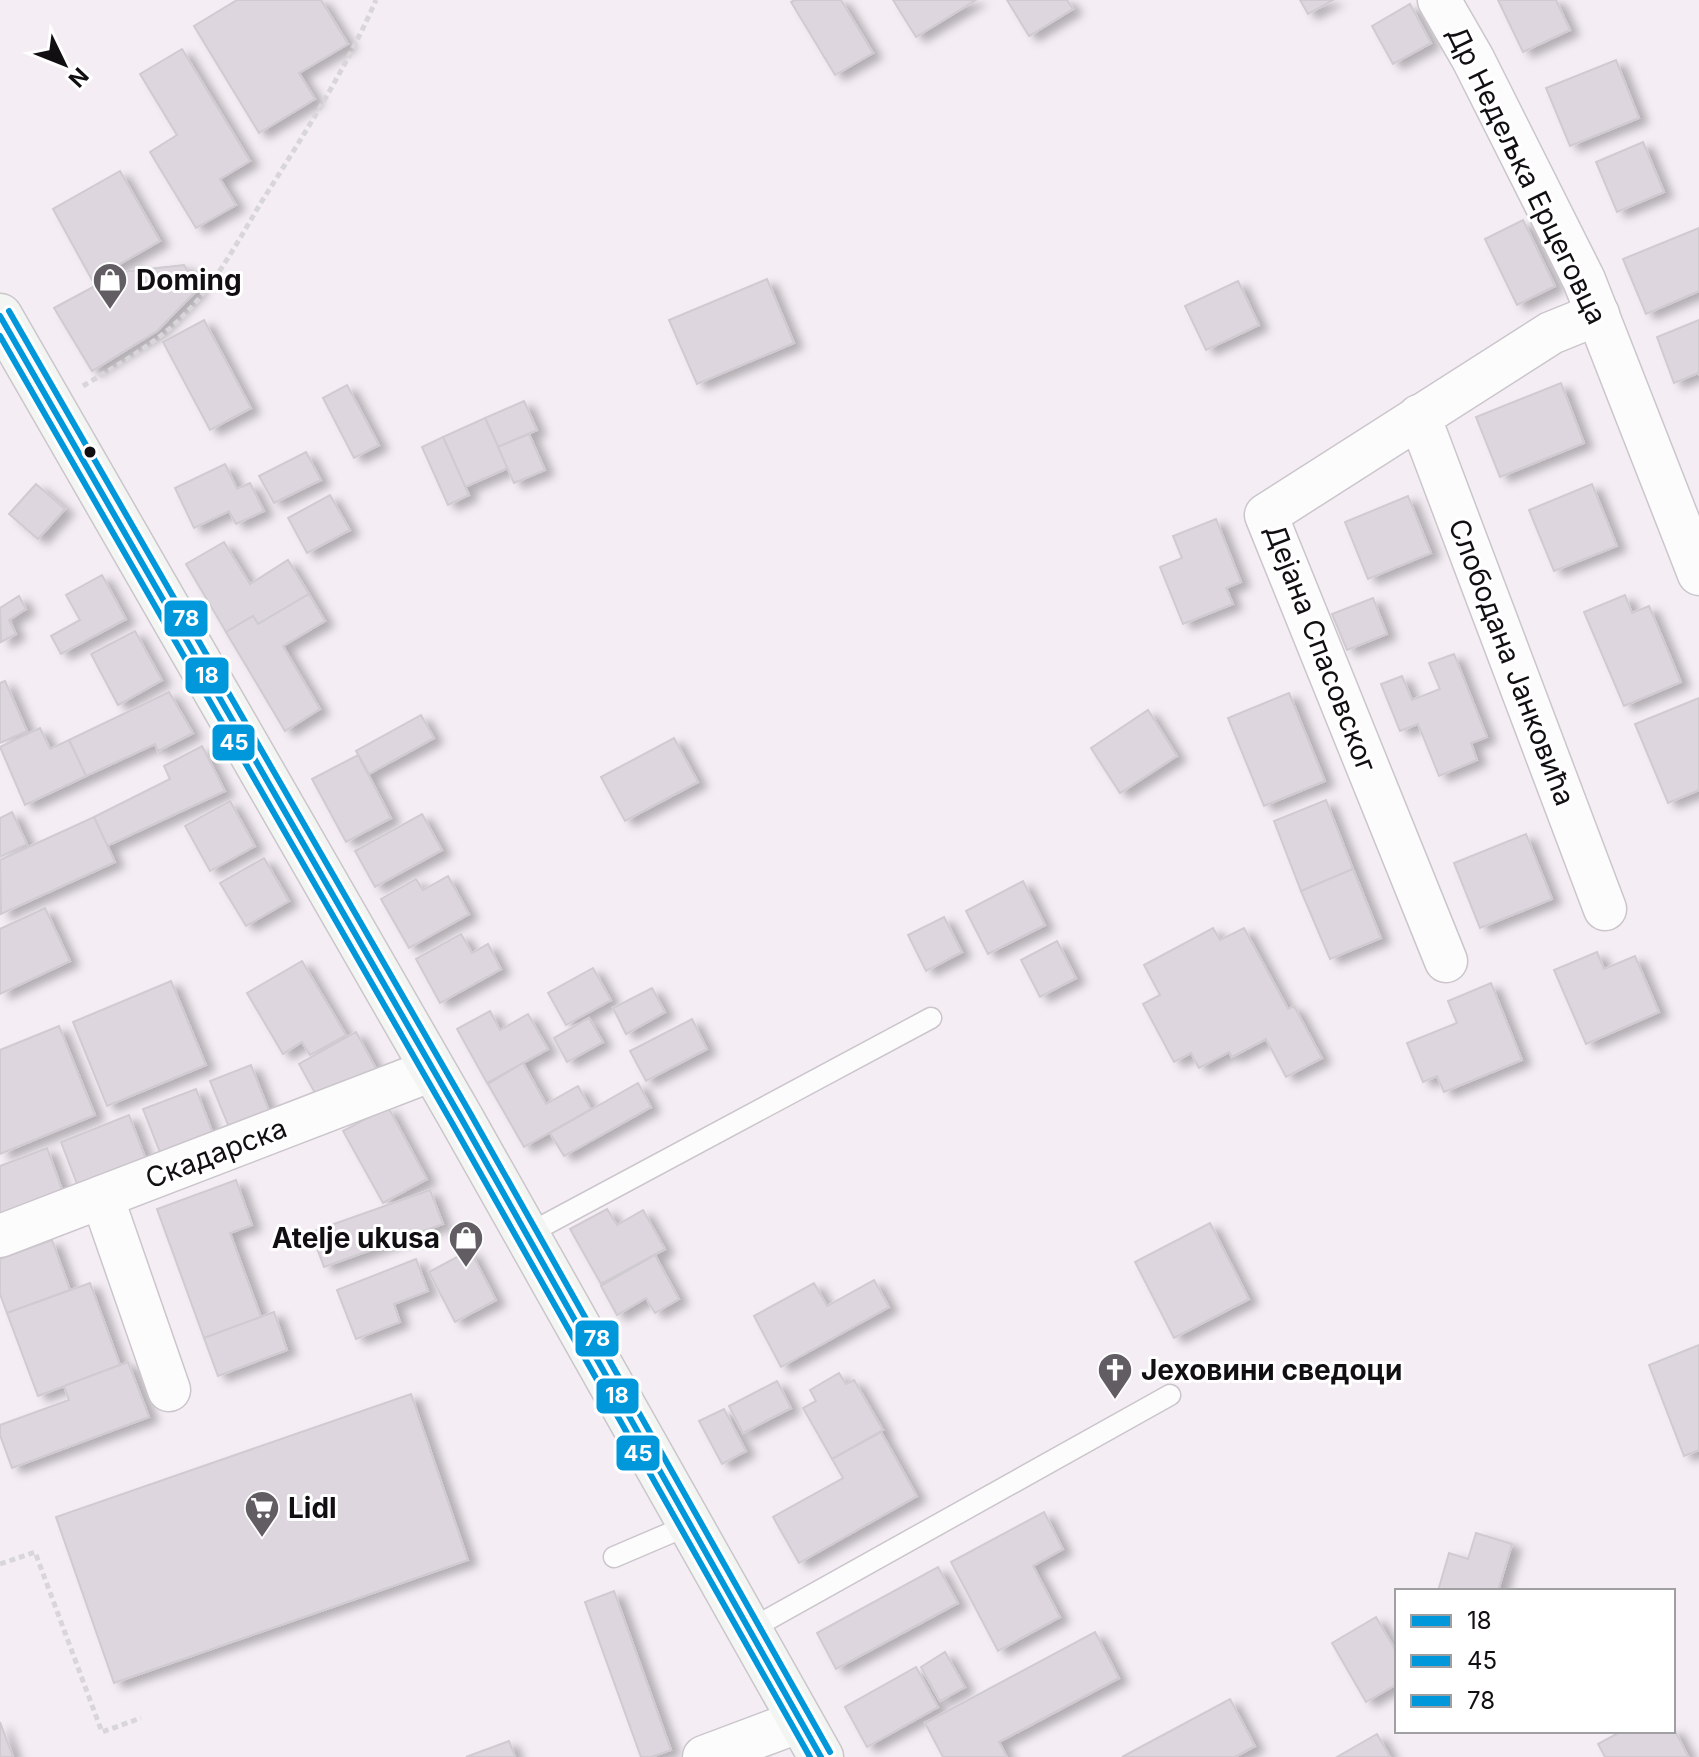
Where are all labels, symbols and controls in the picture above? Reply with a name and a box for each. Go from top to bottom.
street label: Др Недељка Ерцеговца [1440,20,1614,330]
north arrow [24,24,104,104]
text: N [63,63,94,93]
shop icon: Doming [91,261,129,311]
place label: Doming [136,263,242,297]
unlabelled marker [82,444,98,460]
street label: Слободана Јанковића [1442,514,1582,810]
street label: Дејана Спасовског [1258,519,1384,777]
line badge: 78 [163,599,209,638]
text: 78 [173,605,199,631]
line badge: 18 [184,656,230,695]
text: 18 [195,662,219,688]
line badge: 45 [211,723,256,762]
text: 45 [220,729,248,755]
street label: Скадарска [140,1110,292,1196]
shop icon: Atelje ukusa [447,1219,485,1269]
place label: Atelje ukusa [272,1221,440,1255]
line badge: 78 [574,1319,620,1358]
text: 78 [584,1325,610,1351]
church icon: Јеховини сведоци [1096,1351,1134,1401]
place label: Јеховини сведоци [1141,1353,1402,1387]
line badge: 18 [595,1377,640,1415]
text: 18 [605,1382,629,1408]
line badge: 45 [615,1434,661,1472]
text: 45 [624,1440,652,1466]
supermarket icon: Lidl [243,1489,281,1539]
place label: Lidl [288,1491,337,1525]
legend [1395,1589,1675,1733]
text: 18 [1467,1606,1492,1635]
text: 45 [1467,1646,1497,1675]
text: 78 [1467,1686,1495,1715]

